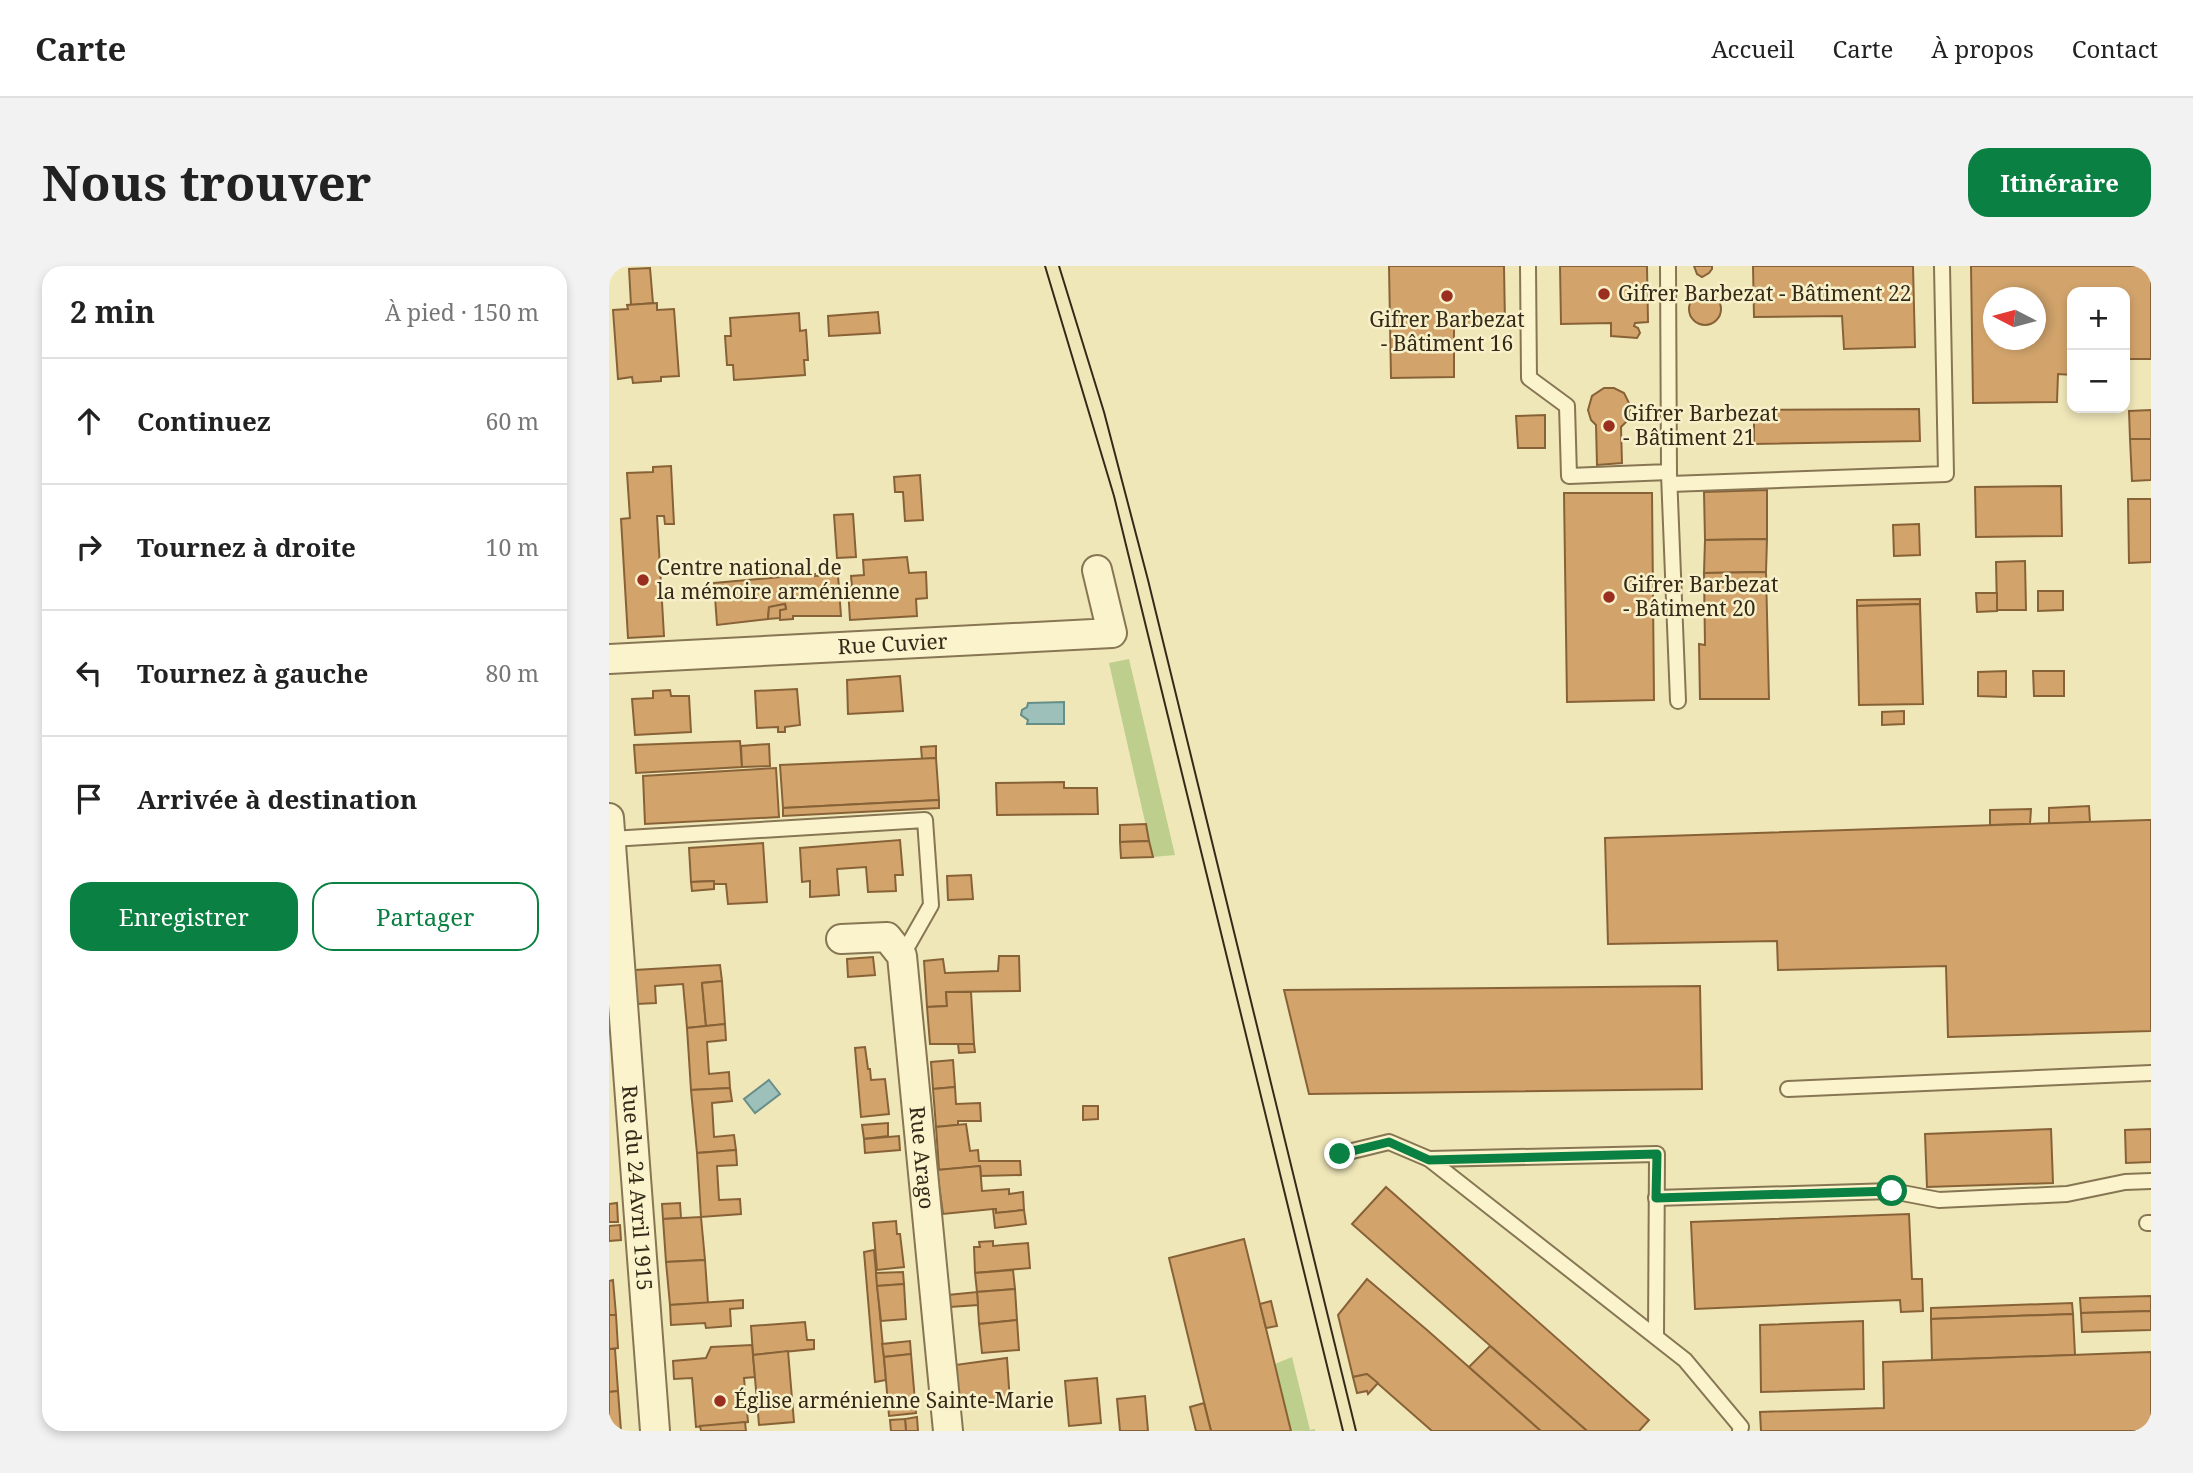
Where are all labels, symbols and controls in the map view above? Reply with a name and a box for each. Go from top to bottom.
text: Carte [35,26,126,71]
text: Accueil [1711,32,1794,65]
text: Carte [1832,32,1893,65]
text: À propos [1931,32,2034,65]
text: Contact [2072,32,2158,65]
button: Itinéraire [1968,148,2151,217]
text: Nous trouver [42,149,371,215]
place label: Gifrer Barbezat - Bâtiment 22 [1618,279,1912,307]
marker: Gifrer Barbezat - Bâtiment 22 [1596,286,1612,302]
north arrow [1983,287,2046,350]
map controls [2067,287,2130,413]
button: + [2067,287,2130,350]
marker: Gifrer Barbezat - Bâtiment 16 [1439,288,1455,304]
text: 2 min [70,291,155,332]
text: À pied · 150 m [385,296,539,328]
place label: Gifrer Barbezat - Bâtiment 16 [1369,305,1525,357]
button: − [2067,350,2130,413]
place label: Gifrer Barbezat - Bâtiment 21 [1623,399,1778,451]
icon: ahead [70,402,108,440]
text: Continuez [137,403,271,439]
text: 60 m [486,405,539,437]
marker: Gifrer Barbezat - Bâtiment 21 [1601,418,1617,434]
icon: right [70,528,108,566]
text: Tournez à droite [137,529,356,565]
text: 10 m [486,531,539,563]
place label: Centre national de la mémoire arménienne [657,553,900,605]
place label: Gifrer Barbezat - Bâtiment 20 [1623,570,1778,622]
marker: Centre national de la mémoire arménienne [635,572,651,588]
marker: Gifrer Barbezat - Bâtiment 20 [1601,589,1617,605]
street label: Rue Cuvier [837,627,948,660]
icon: left [70,654,108,692]
text: Tournez à gauche [137,655,368,691]
text: 80 m [486,657,539,689]
icon: arrive [70,780,108,818]
text: Arrivée à destination [137,781,417,817]
button: Enregistrer [70,882,298,951]
button: Partager [312,882,539,951]
street label: Rue du 24 Avril 1915 [616,1084,659,1292]
street label: Rue Arago [904,1105,941,1211]
route end [1324,1138,1355,1169]
route start [1876,1175,1907,1206]
place label: Église arménienne Sainte-Marie [734,1386,1054,1414]
marker: Église arménienne Sainte-Marie [712,1393,728,1409]

